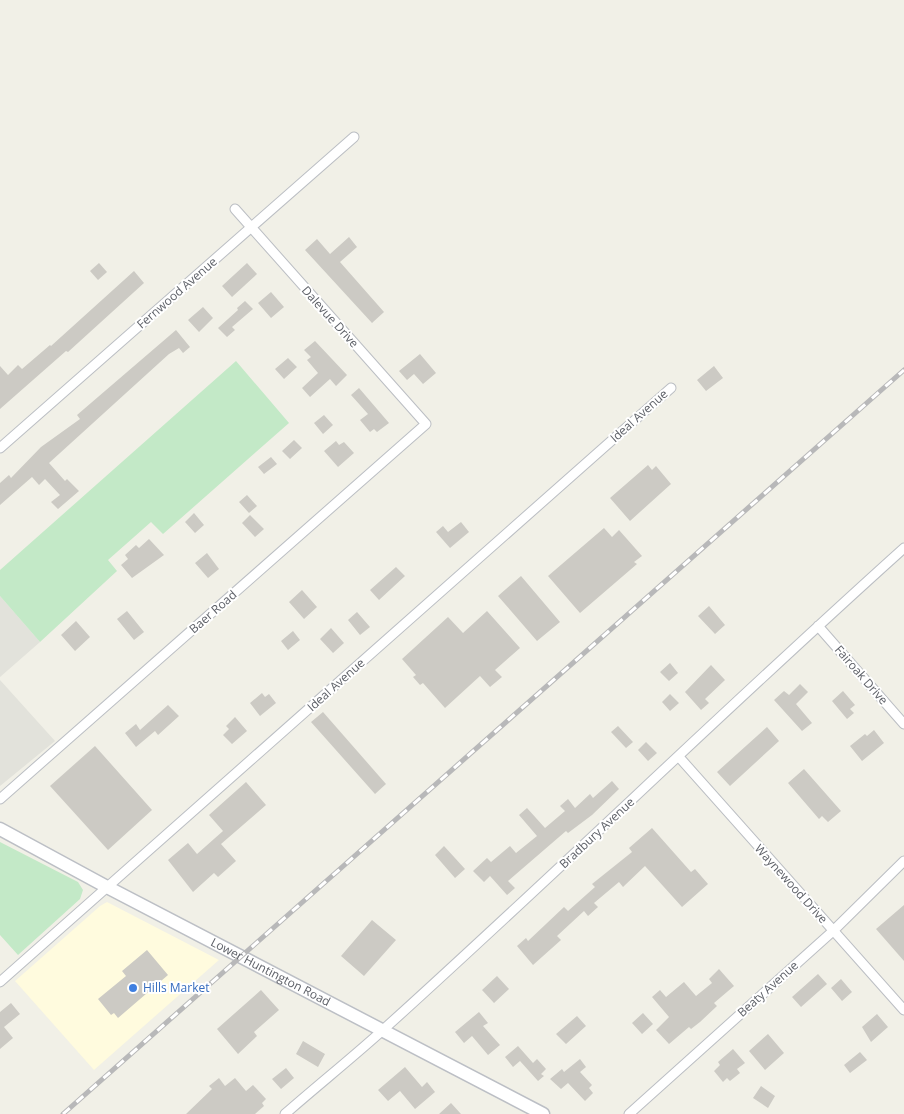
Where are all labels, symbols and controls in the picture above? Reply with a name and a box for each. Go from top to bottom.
street label: Fernwood Avenue [133,253,221,332]
street label: Dalevue Drive [298,282,363,351]
street label: Ideal Avenue [606,385,671,446]
street label: Baer Road [185,586,240,637]
street label: Fairoak Drive [831,641,892,708]
street label: Ideal Avenue [303,654,368,715]
street label: Bradbury Avenue [555,793,638,872]
street label: Waynewood Drive [751,840,832,927]
street label: Lower Huntington Road [208,933,334,1010]
street label: Beaty Avenue [734,957,802,1020]
place label: Hills Market [143,979,209,996]
marker: Hills Market [127,982,139,994]

